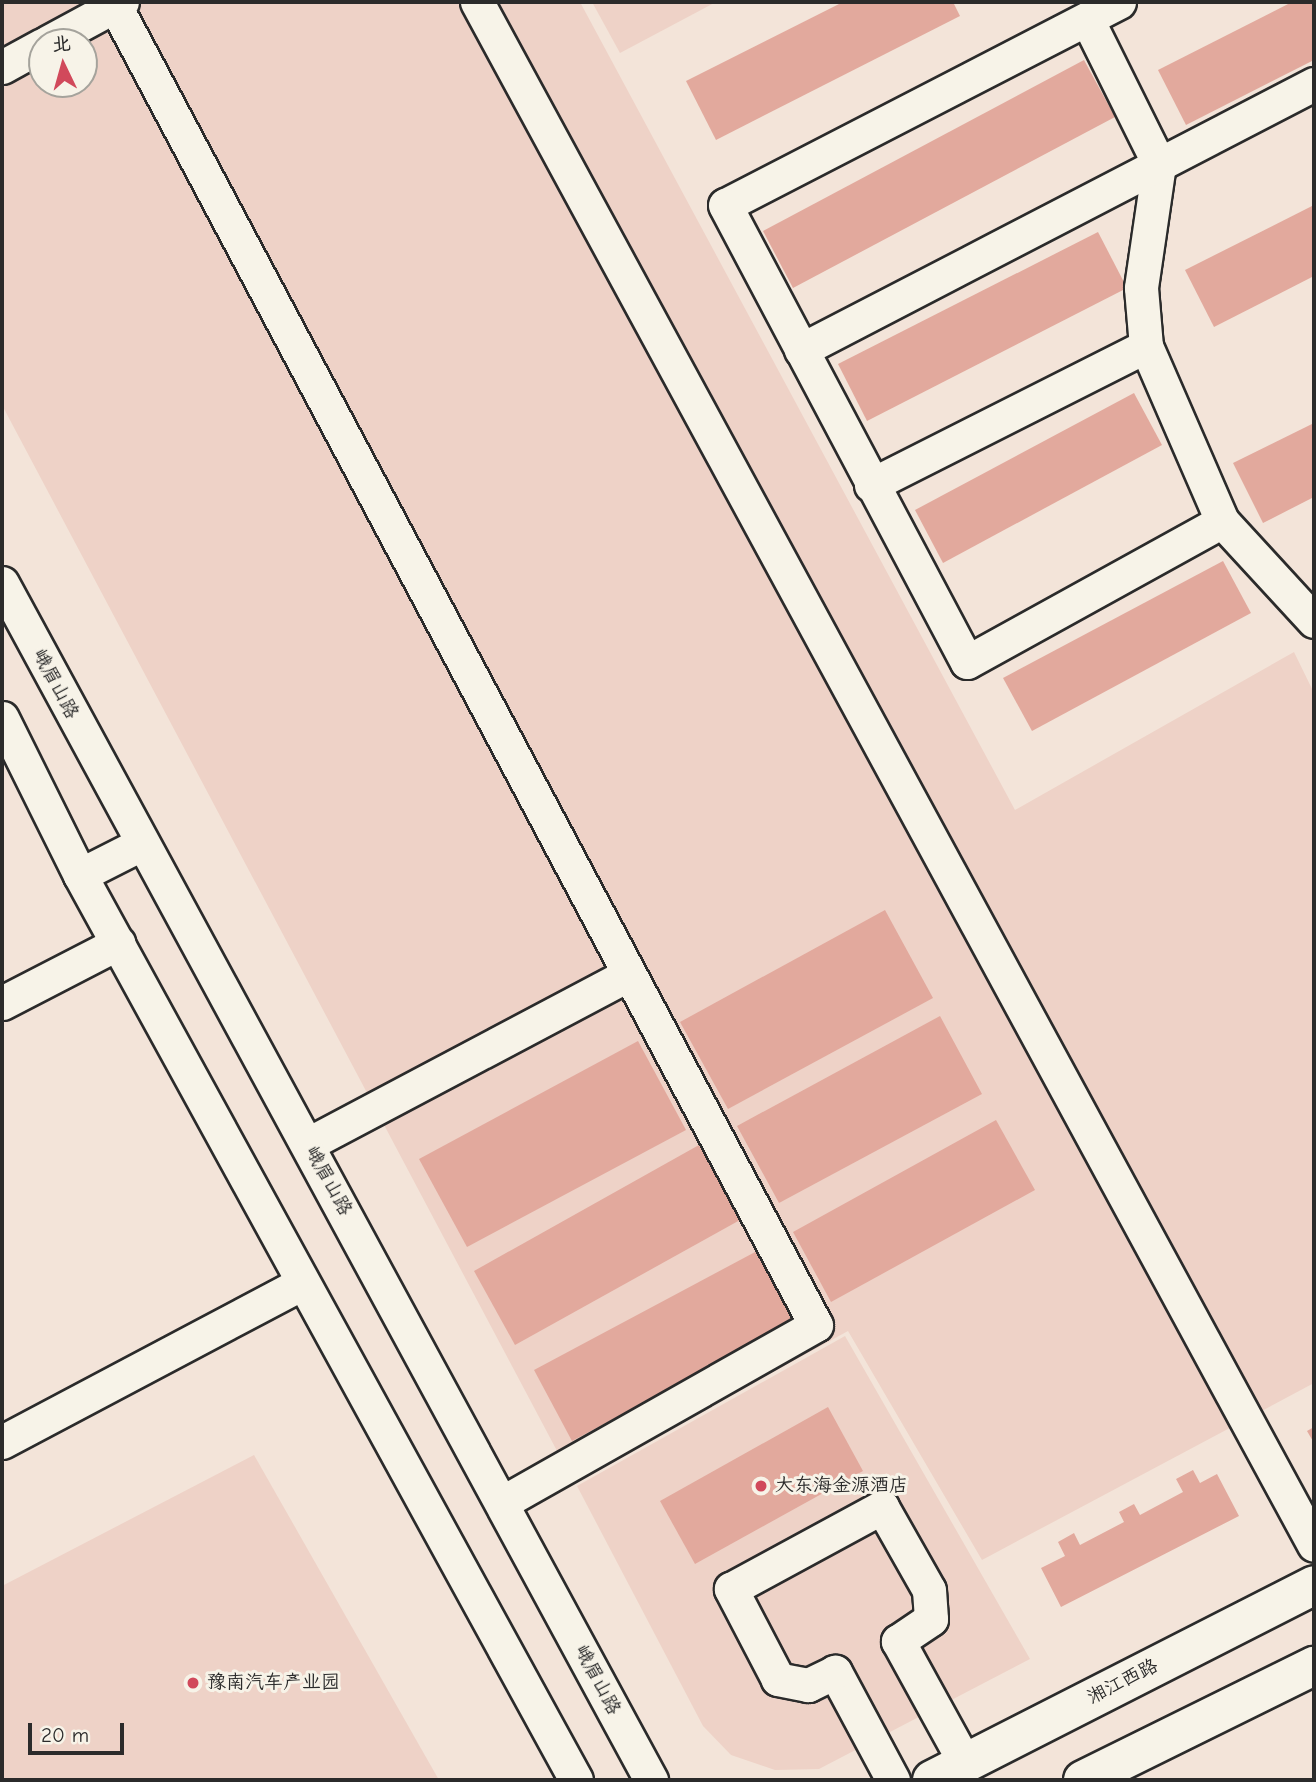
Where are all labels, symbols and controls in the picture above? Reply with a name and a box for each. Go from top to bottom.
north arrow [28,28,98,98]
text: 北 [51,32,72,56]
street label: 峨眉山路 [27,645,83,723]
street label: 峨眉山路 [300,1142,356,1220]
place label: 大东海金源酒店 [775,1475,908,1497]
marker: 大东海金源酒店 [753,1478,769,1494]
street label: 峨眉山路 [569,1641,625,1719]
street label: 湘江西路 [1084,1655,1162,1709]
place label: 豫南汽车产业园 [207,1672,340,1694]
marker: 豫南汽车产业园 [185,1675,201,1691]
scale bar [32,1708,128,1752]
text: 20 m [41,1723,89,1747]

